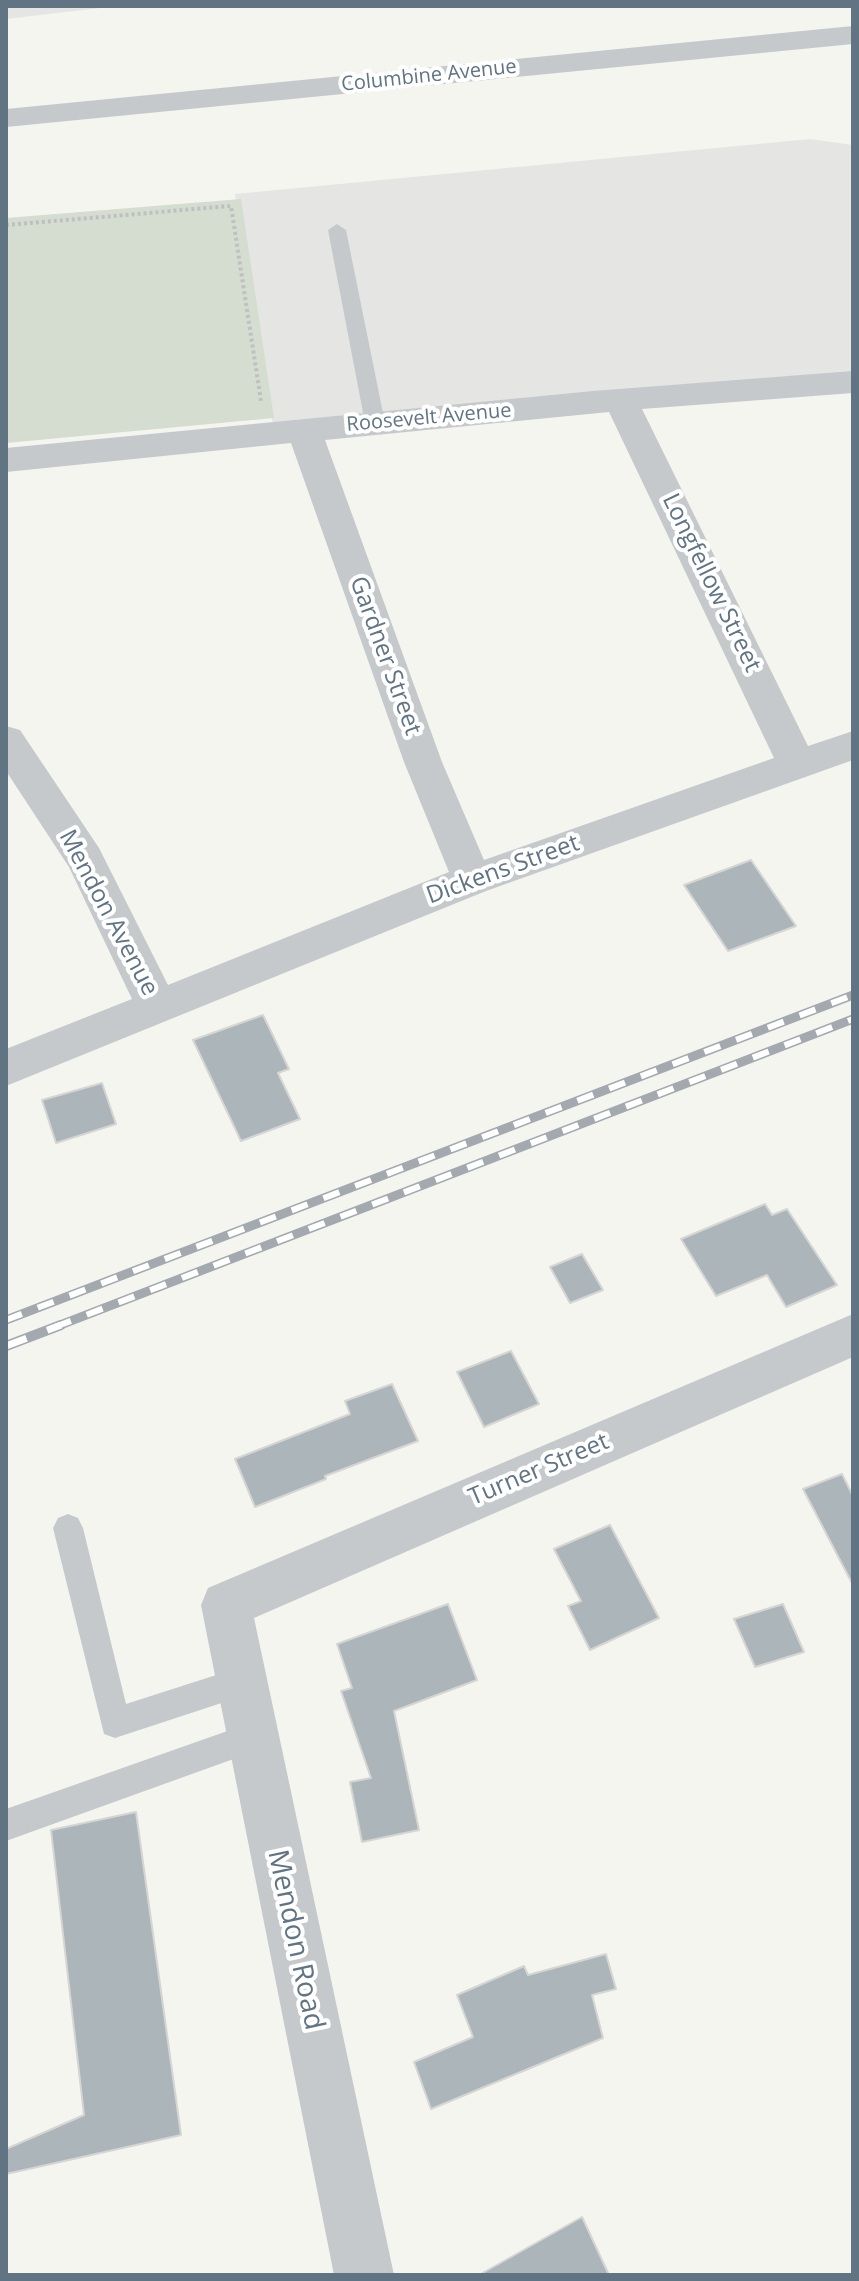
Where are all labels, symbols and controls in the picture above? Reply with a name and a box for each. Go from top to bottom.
street label: Columbine Avenue [340,55,518,97]
street label: Roosevelt Avenue [346,399,512,437]
street label: Longfellow Street [655,489,767,677]
street label: Gardner Street [343,573,427,739]
street label: Mendon Avenue [52,825,164,1001]
street label: Dickens Street [423,829,583,911]
street label: Turner Street [465,1428,613,1512]
street label: Mendon Road [260,1847,330,2033]

